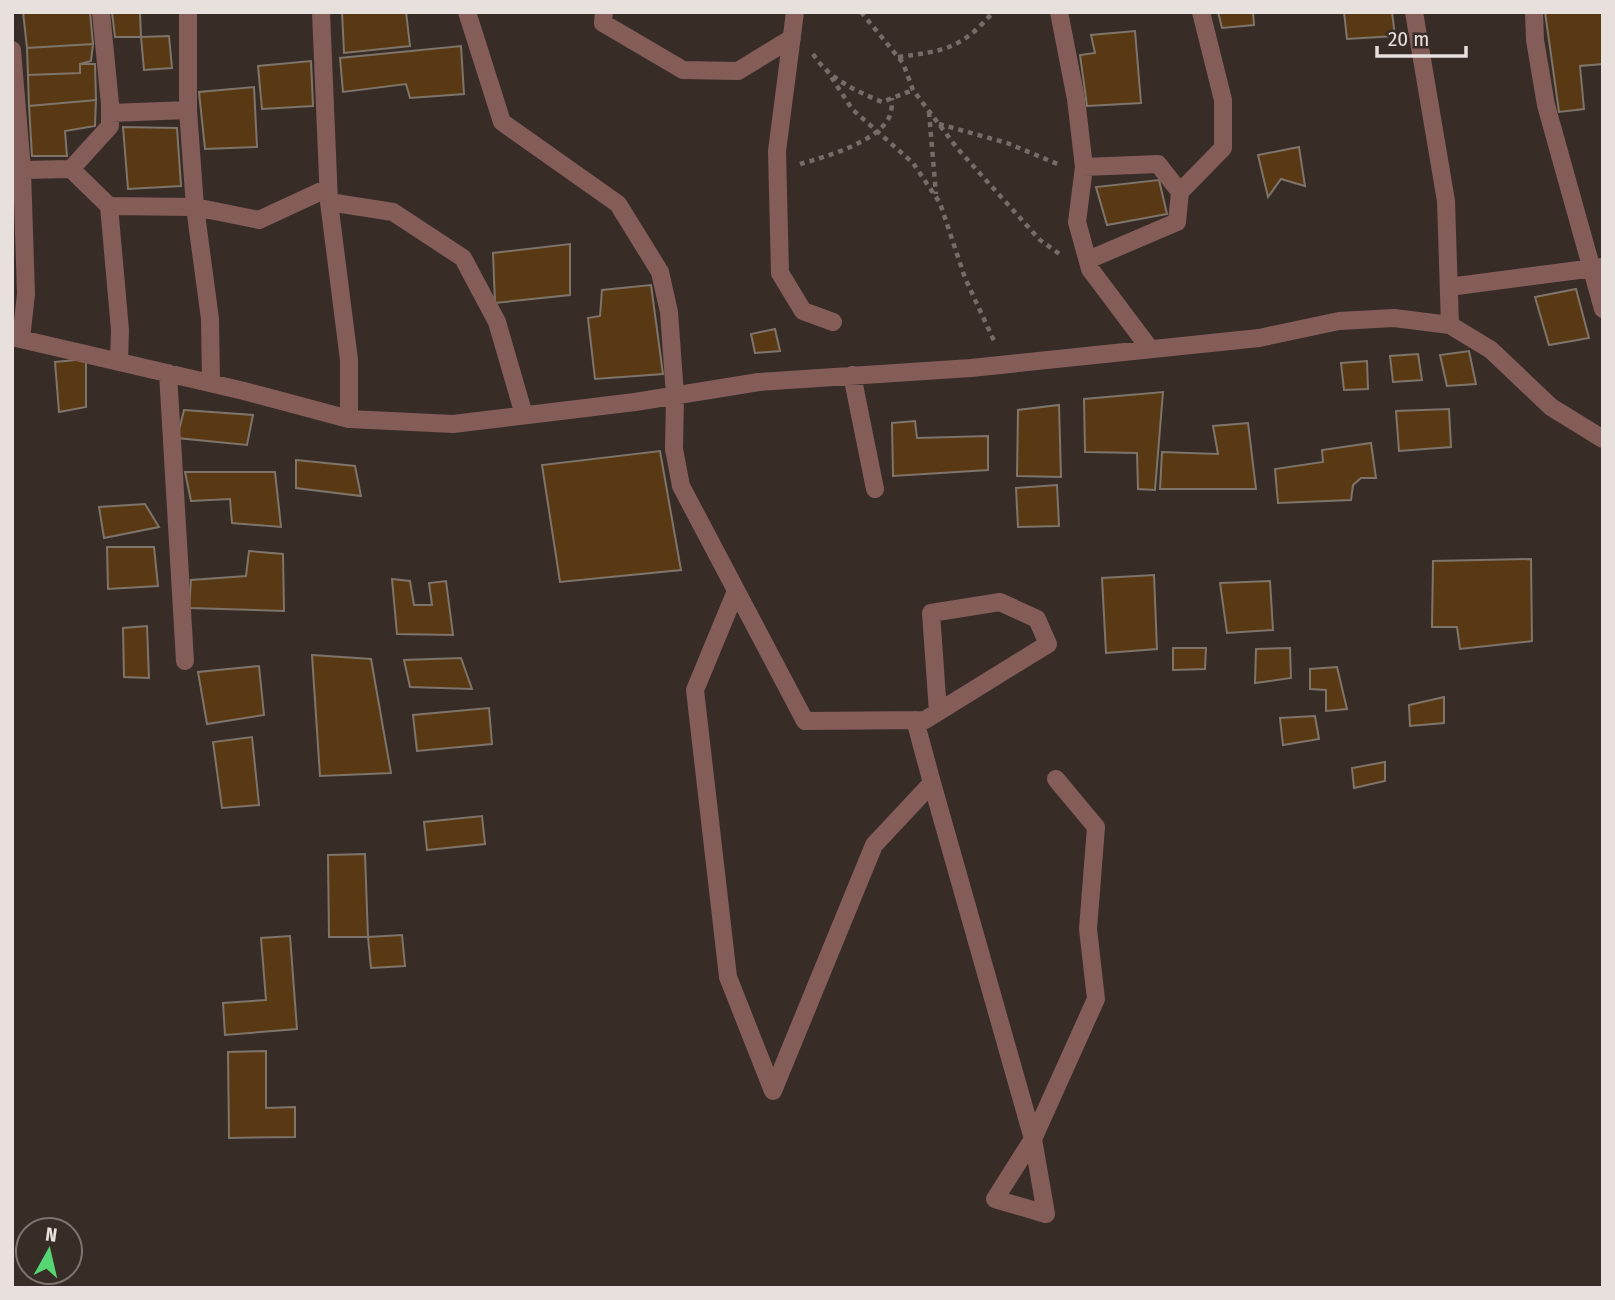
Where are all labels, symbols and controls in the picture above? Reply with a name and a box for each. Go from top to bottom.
scale bar [1377,14,1466,58]
text: 20 m [1388,26,1429,52]
north arrow [14,1216,84,1286]
text: N [44,1222,59,1247]

